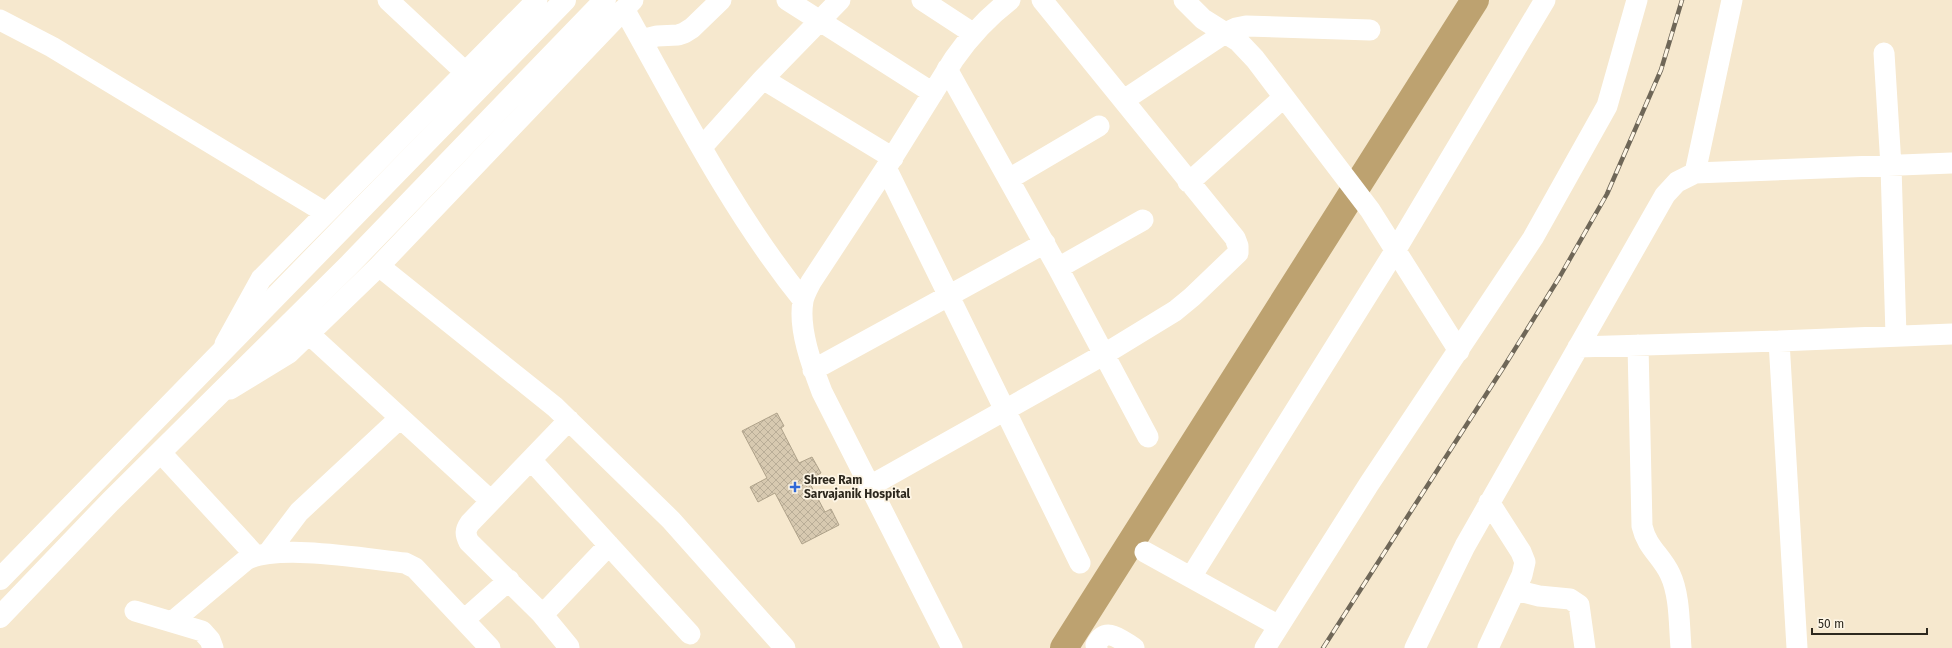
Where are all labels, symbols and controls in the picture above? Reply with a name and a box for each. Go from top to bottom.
place label: Shree Ram Sarvajanik Hospital [804,473,911,501]
marker: Shree Ram Sarvajanik Hospital [789,481,801,493]
scale bar [1812,610,1927,636]
text: 50 m [1818,617,1844,631]

